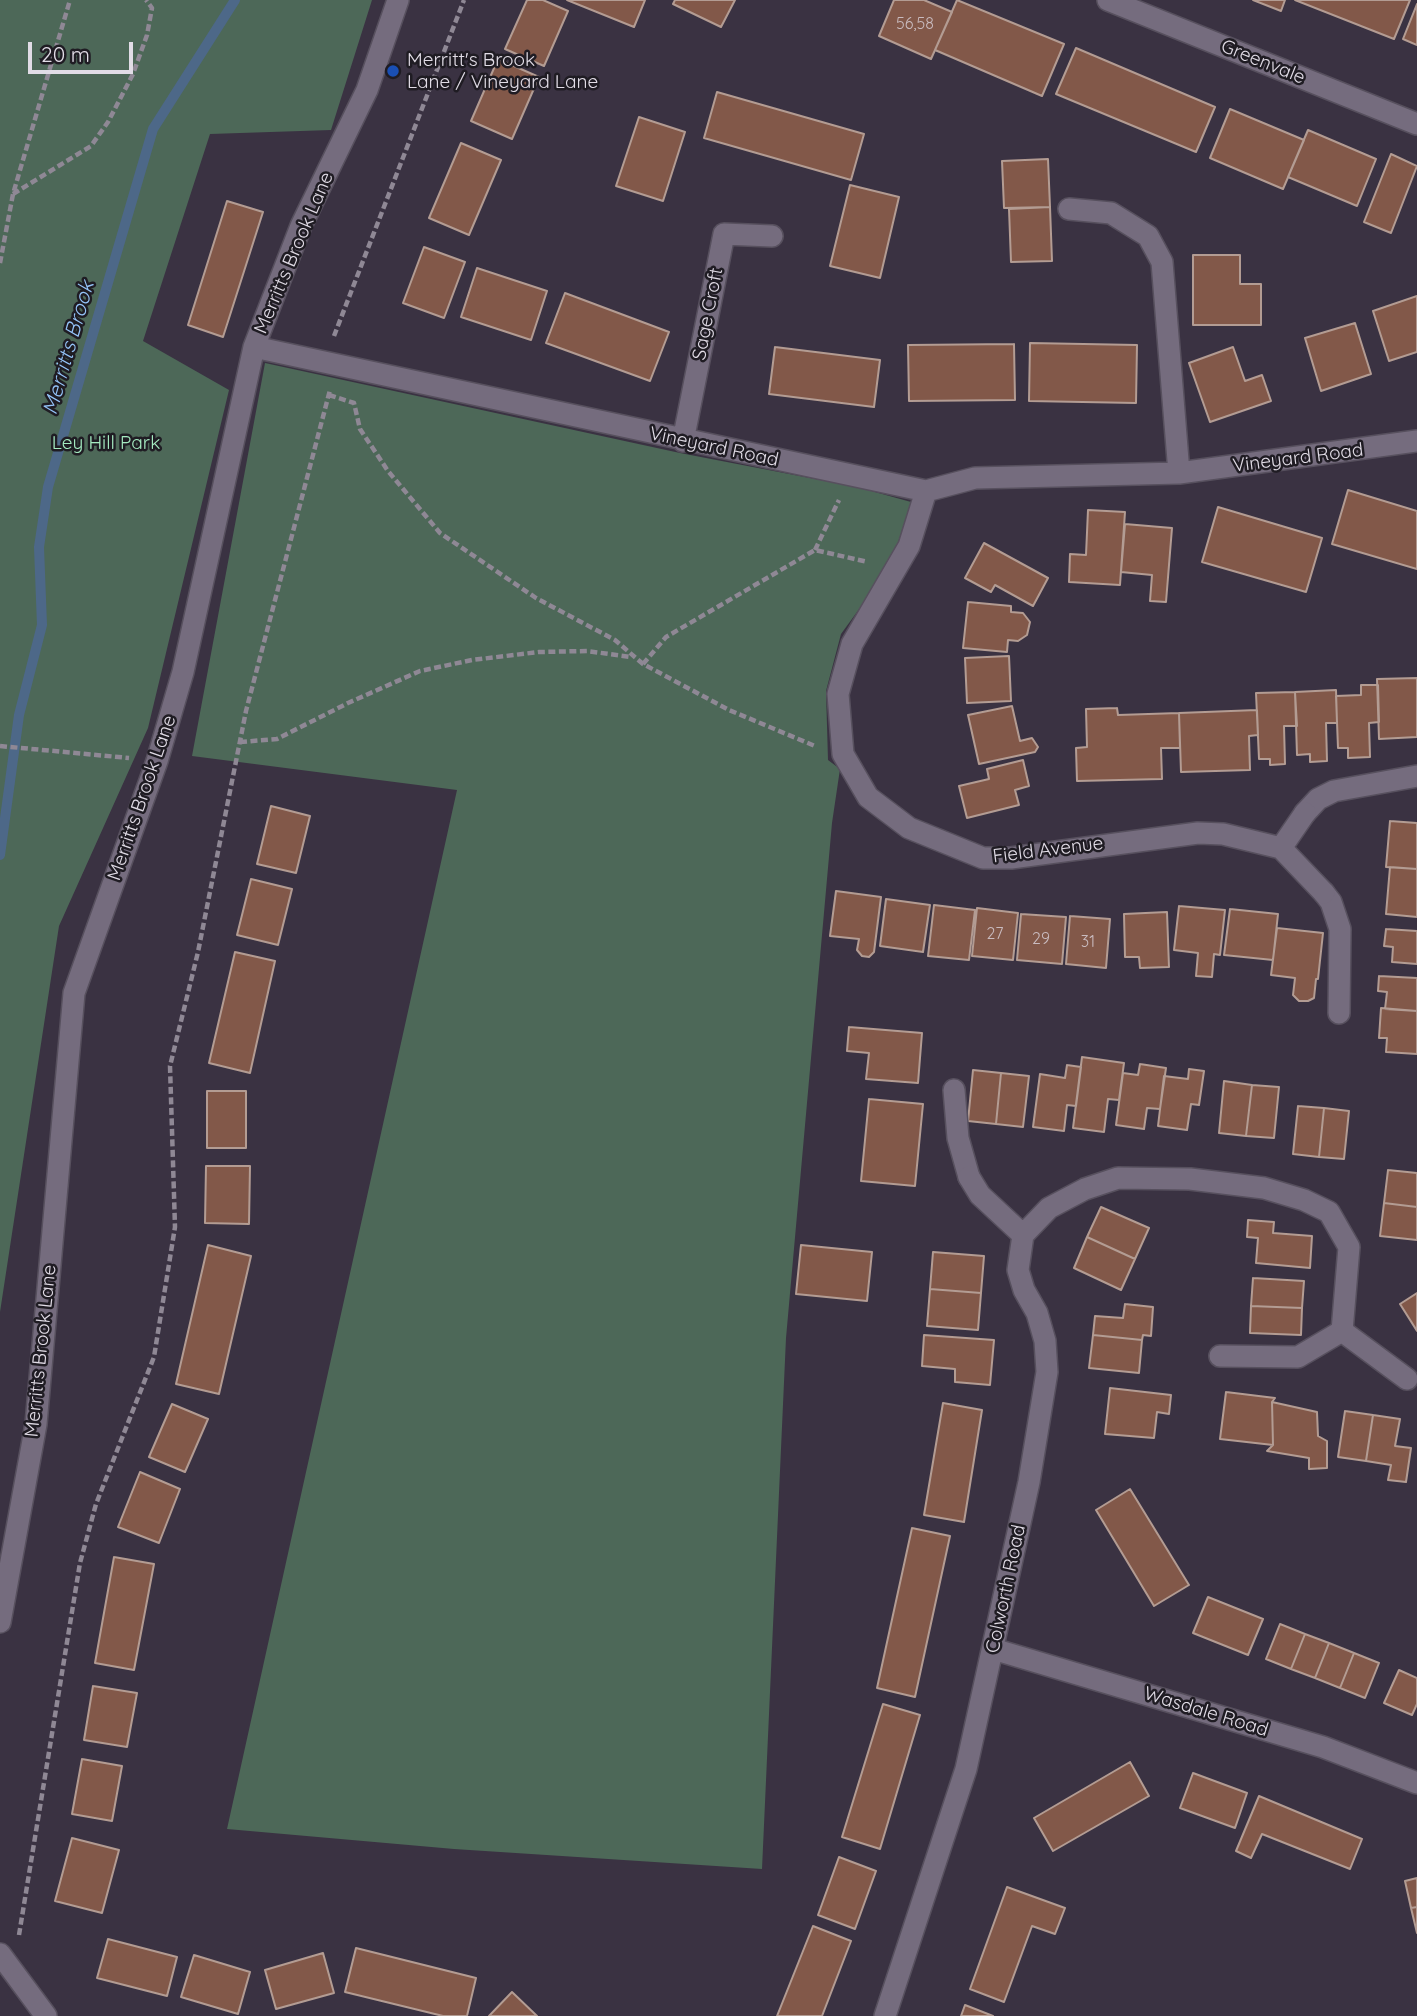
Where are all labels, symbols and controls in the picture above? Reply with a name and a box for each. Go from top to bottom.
house number: 56,58 [896,14,934,34]
scale bar [32,28,136,72]
street label: Greenvale [1218,35,1308,89]
text: 20 m [41,41,90,67]
place label: Merritt's Brook Lane / Vineyard Lane [407,49,598,93]
marker: Merritt's Brook Lane / Vineyard Lane [385,63,401,79]
street label: Merritts Brook Lane [250,169,338,337]
street label: Sage Croft [688,266,728,362]
water label: Merritts Brook [38,278,100,418]
street label: Vineyard Road [647,422,781,472]
park label: Ley Hill Park [52,432,160,454]
street label: Vineyard Road [1231,439,1365,477]
street label: Merritts Brook Lane [103,712,181,884]
street label: Field Avenue [991,832,1105,868]
house number: 27 [987,924,1003,944]
house number: 29 [1032,929,1050,949]
house number: 31 [1081,932,1095,952]
street label: Merritts Brook Lane [21,1264,61,1438]
street label: Colworth Road [981,1523,1031,1655]
street label: Wasdale Road [1141,1682,1271,1742]

